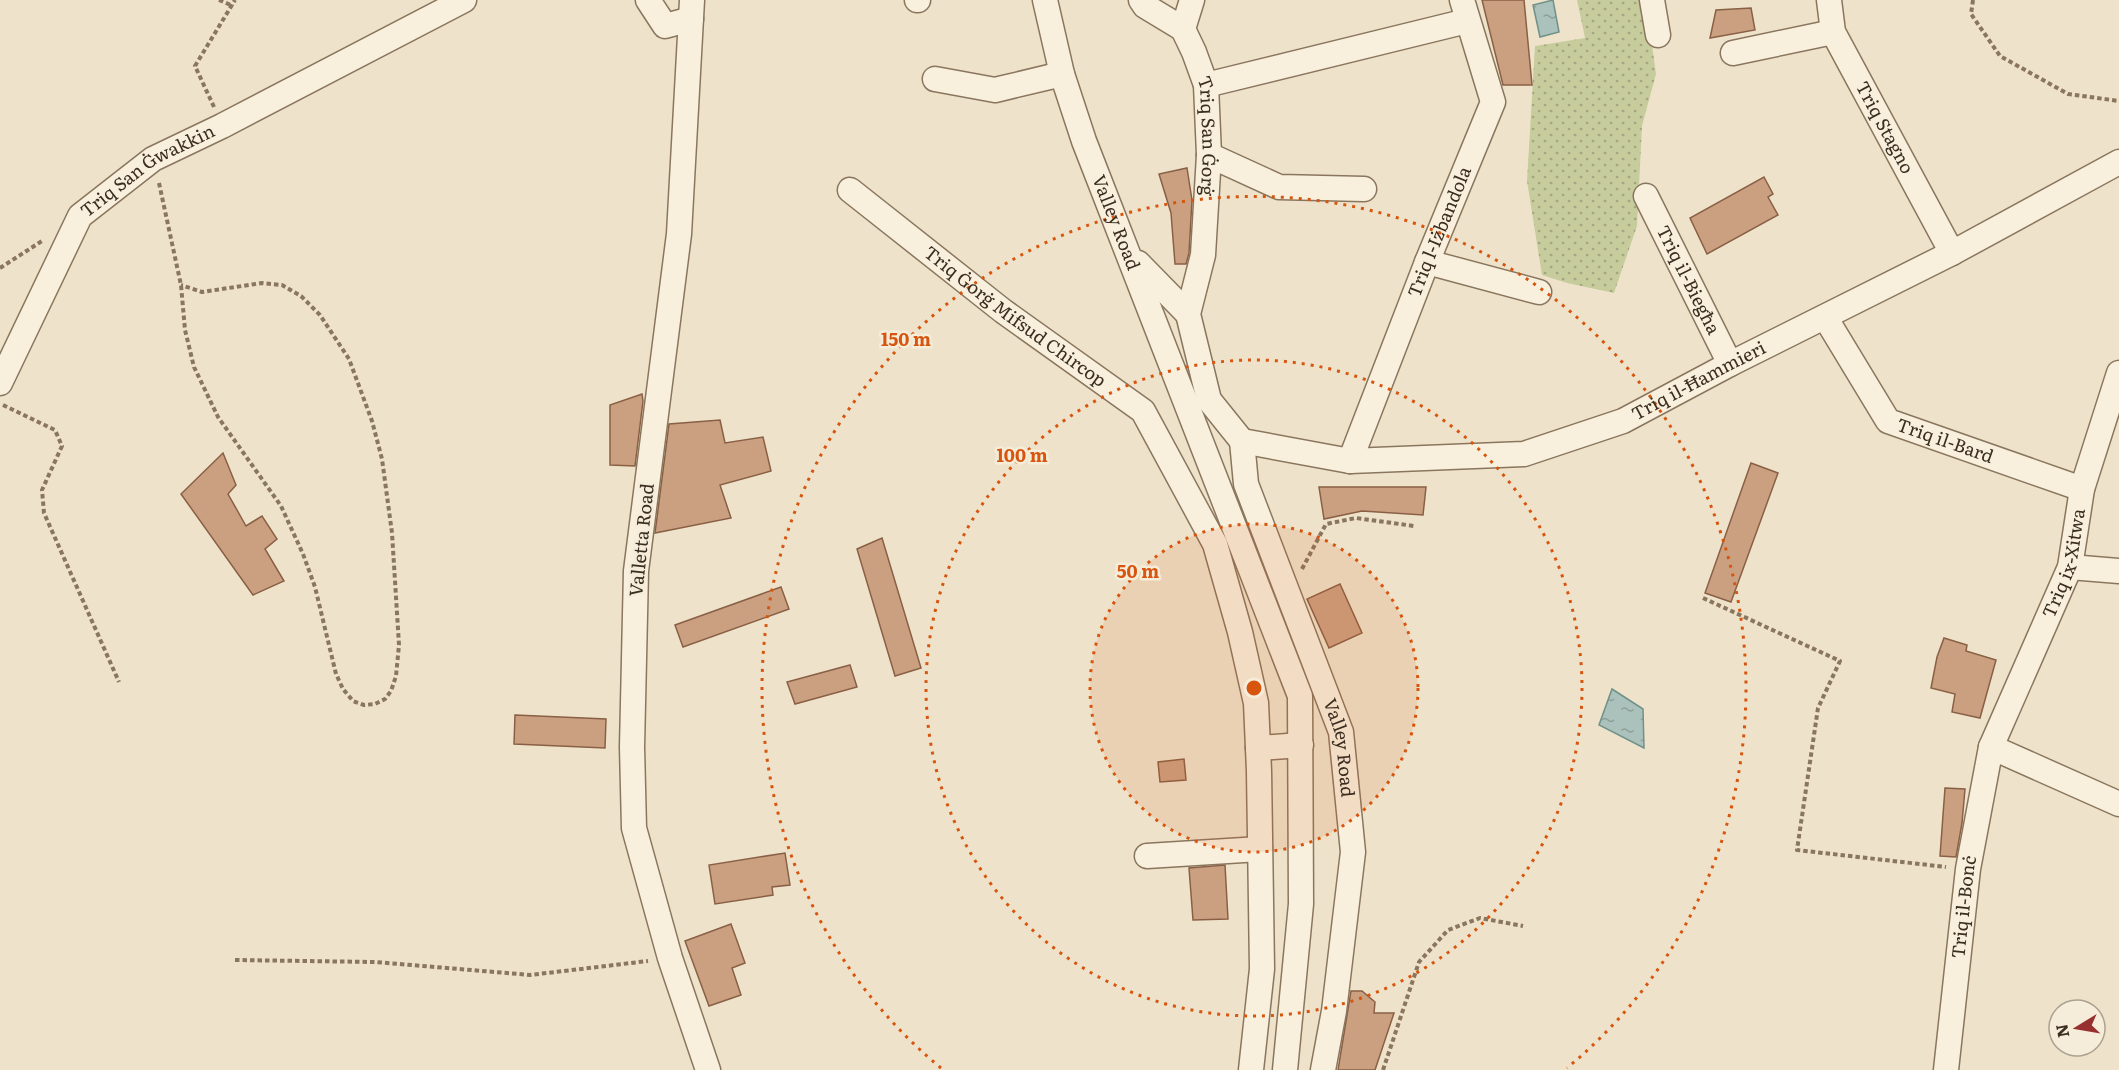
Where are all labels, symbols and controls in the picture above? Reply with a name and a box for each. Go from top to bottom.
street label: Triq San Ġorġ [1192,71,1224,198]
street label: Triq Stagno [1850,76,1922,178]
street label: Triq San Ġwakkin [74,116,219,223]
street label: Triq l-Iżbandola [1400,161,1477,301]
street label: Valley Road [1086,170,1148,274]
street label: Triq il-Biegħa [1651,220,1728,339]
street label: Triq Ġorġ Mifsud Chircop [919,238,1112,393]
text: 150 m [881,325,931,352]
street label: Triq il-Ħammieri [1626,333,1770,426]
street label: Triq il-Bard [1893,410,1998,469]
text: 100 m [996,441,1048,468]
street label: Valletta Road [621,482,660,598]
street label: Triq ix-Xitwa [2034,506,2091,622]
text: 50 m [1117,557,1159,584]
centre of rings [1244,678,1264,698]
street label: Valley Road [1317,694,1362,798]
street label: Triq il-Bonċ [1943,853,1982,960]
north arrow [2047,998,2107,1058]
text: N [2048,1022,2074,1040]

